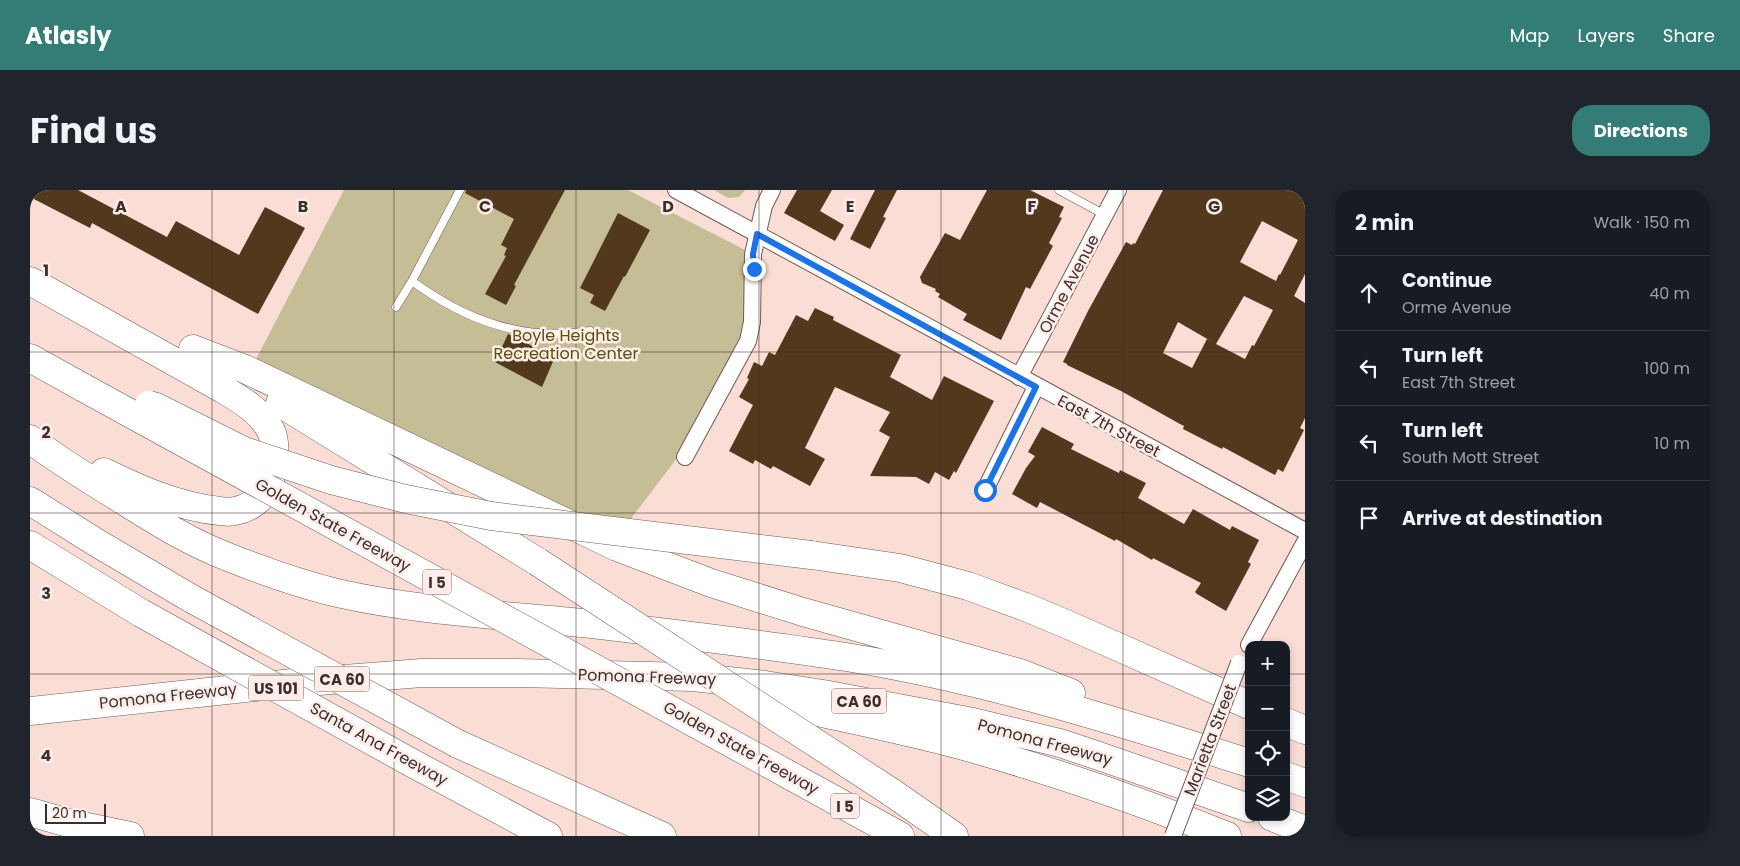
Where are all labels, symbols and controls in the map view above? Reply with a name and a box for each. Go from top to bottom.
text: Atlasly [25,19,111,52]
text: Map [1510,23,1550,48]
text: Layers [1578,23,1635,48]
text: Share [1663,23,1715,48]
button: Directions [1572,105,1710,156]
text: Find us [30,106,157,155]
text: A [115,195,127,218]
text: B [298,195,308,218]
text: C [479,195,491,218]
text: D [662,195,674,218]
text: E [846,195,854,218]
text: F [1028,195,1037,218]
text: G [1208,195,1220,218]
text: 2 min [1355,208,1414,237]
text: Walk · 150 m [1593,211,1690,234]
street label: Orme Avenue [1033,230,1105,338]
route end [743,258,766,281]
text: 1 [43,259,49,282]
text: Continue [1402,267,1492,294]
icon: ahead [1355,279,1383,307]
text: 40 m [1649,282,1690,305]
text: Orme Avenue [1402,296,1511,319]
park label: Boyle Heights Recreation Center [494,324,638,365]
text: Turn left [1402,342,1483,369]
icon: left [1355,354,1383,382]
text: 100 m [1644,357,1690,380]
text: East 7th Street [1402,371,1515,394]
street label: East 7th Street [1054,389,1165,463]
text: Turn left [1402,417,1483,444]
text: 2 [41,421,51,444]
icon: left [1355,429,1383,457]
text: 10 m [1654,432,1690,455]
text: South Mott Street [1402,446,1539,469]
street label: Golden State Freeway [251,473,415,577]
route start [974,479,997,502]
icon: arrive [1355,504,1383,532]
text: Arrive at destination [1402,505,1603,532]
road number: I 5 [423,570,451,594]
text: 3 [41,582,51,605]
map controls [1245,641,1290,821]
button: + [1245,641,1290,686]
street label: Pomona Freeway [577,663,717,691]
road number: CA 60 [314,666,370,692]
road number: US 101 [248,676,304,700]
street label: Pomona Freeway [98,677,238,715]
street label: Marietta Street [1178,681,1242,799]
button: − [1245,686,1290,731]
road number: CA 60 [832,688,886,714]
street label: Golden State Freeway [659,696,823,800]
street label: Santa Ana Freeway [306,697,452,791]
street label: Pomona Freeway [975,713,1115,771]
button: locate [1245,731,1290,776]
text: 4 [41,744,52,767]
button: layers [1245,776,1290,821]
road number: I 5 [831,794,859,818]
scale bar [45,801,106,824]
text: 20 m [52,803,87,823]

